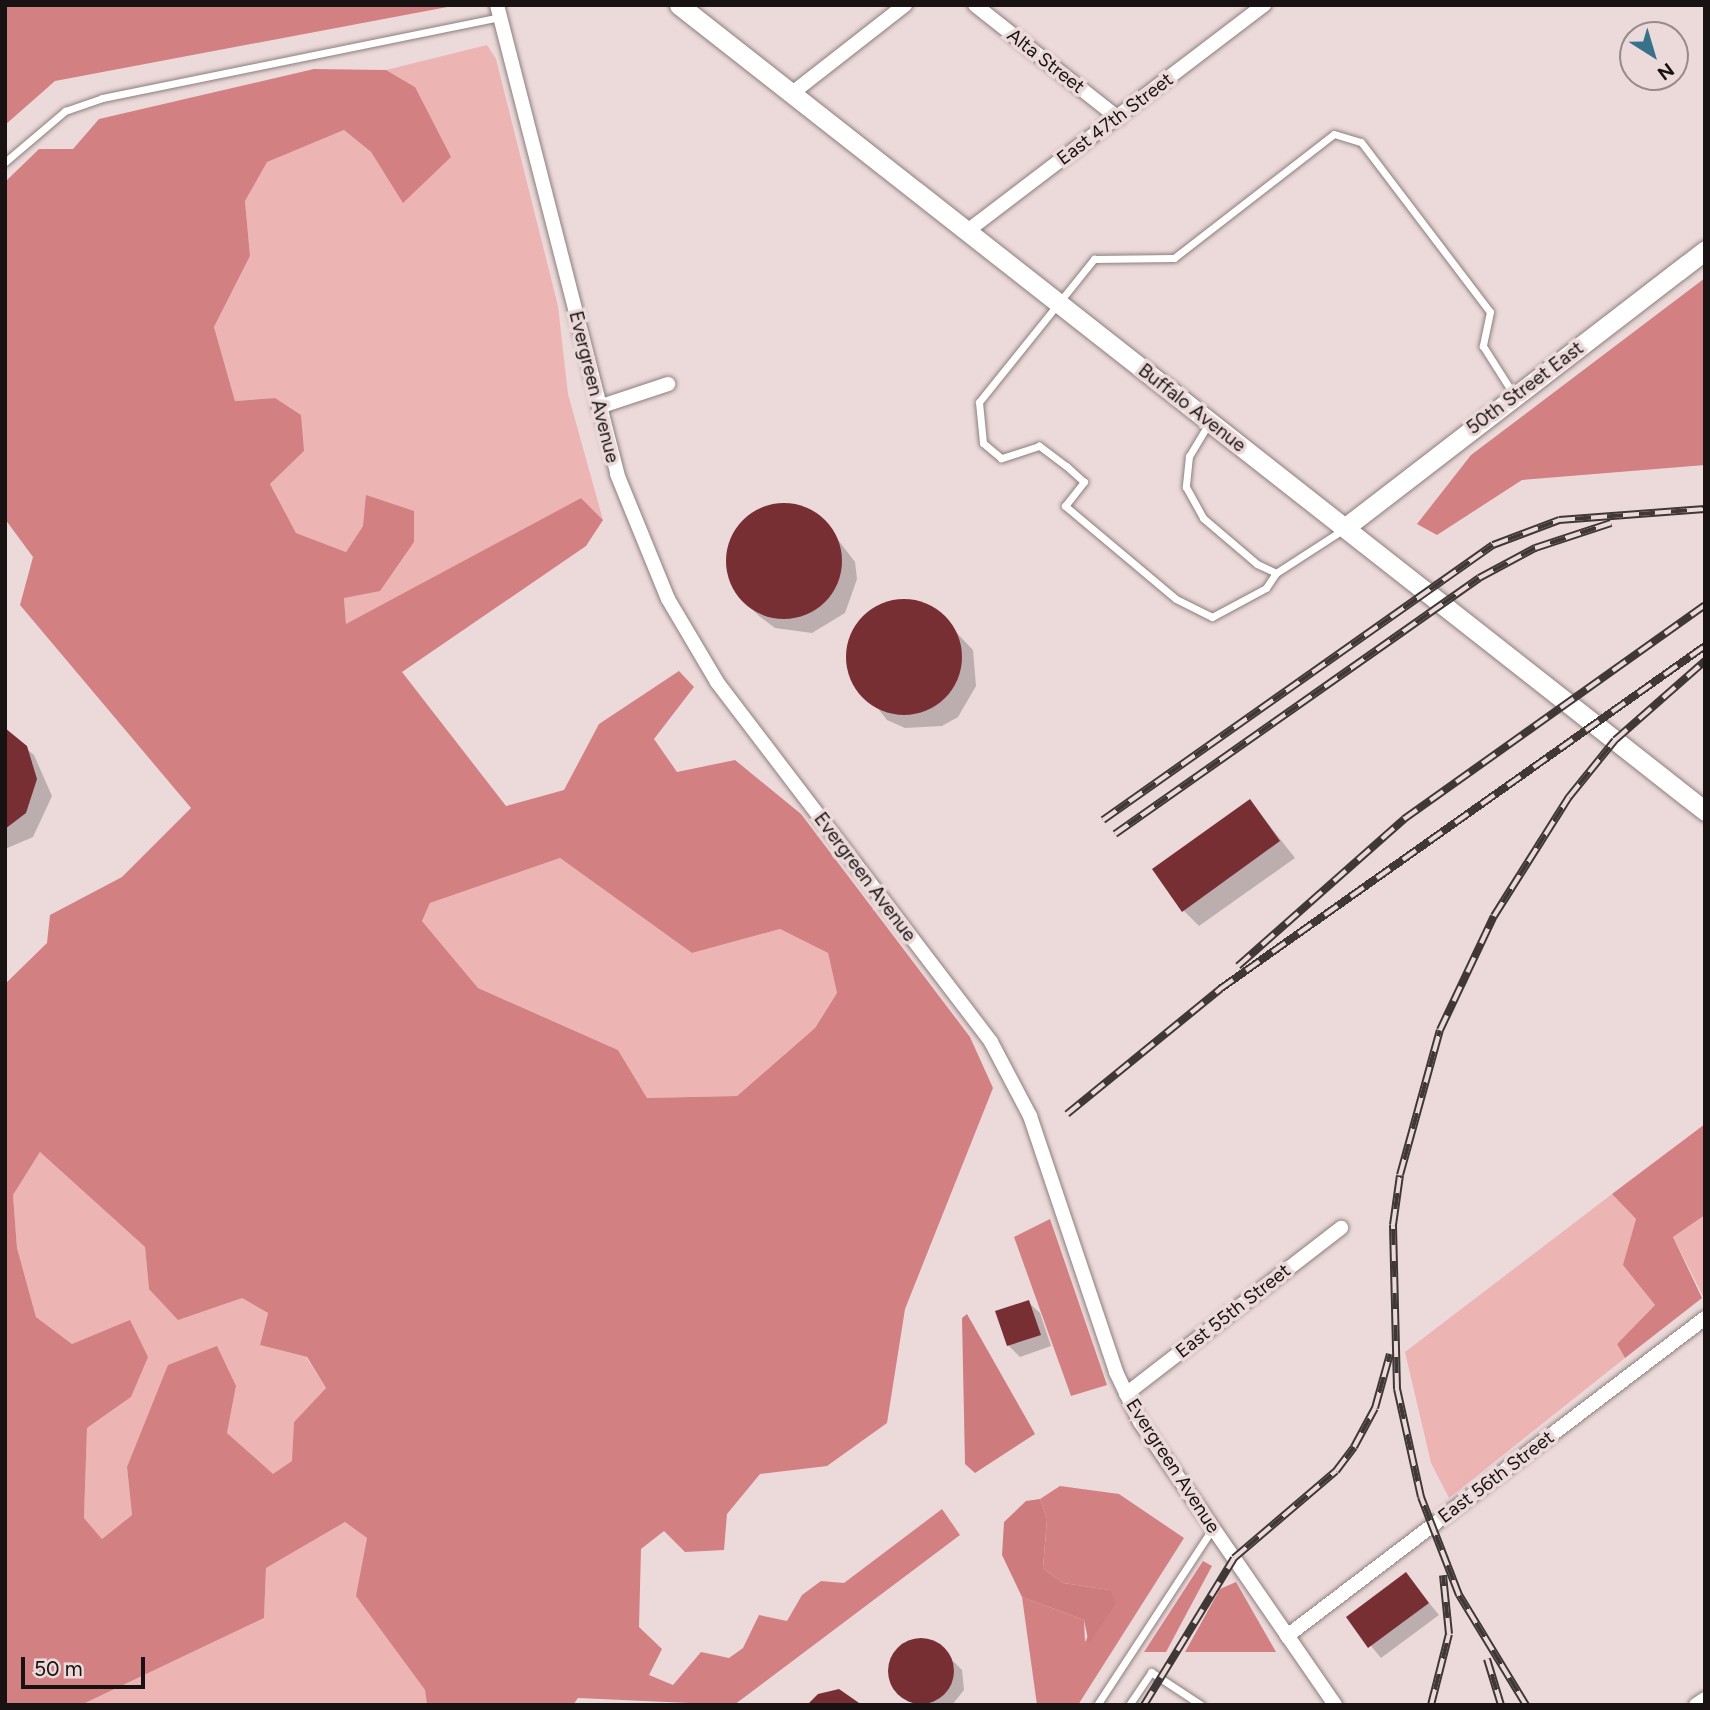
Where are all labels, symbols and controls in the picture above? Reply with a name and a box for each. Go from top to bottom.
north arrow [1619,21,1689,91]
street label: Alta Street [1003,24,1089,98]
text: N [1653,58,1679,85]
street label: East 47th Street [1052,68,1178,170]
street label: Evergreen Avenue [564,309,624,465]
street label: 50th Street East [1462,337,1588,439]
street label: Buffalo Avenue [1134,359,1250,457]
street label: Evergreen Avenue [809,808,921,946]
street label: East 55th Street [1171,1259,1295,1363]
street label: Evergreen Avenue [1121,1395,1225,1537]
street label: East 56th Street [1434,1426,1558,1528]
scale bar [24,1644,149,1688]
text: 50 m [34,1656,83,1681]

